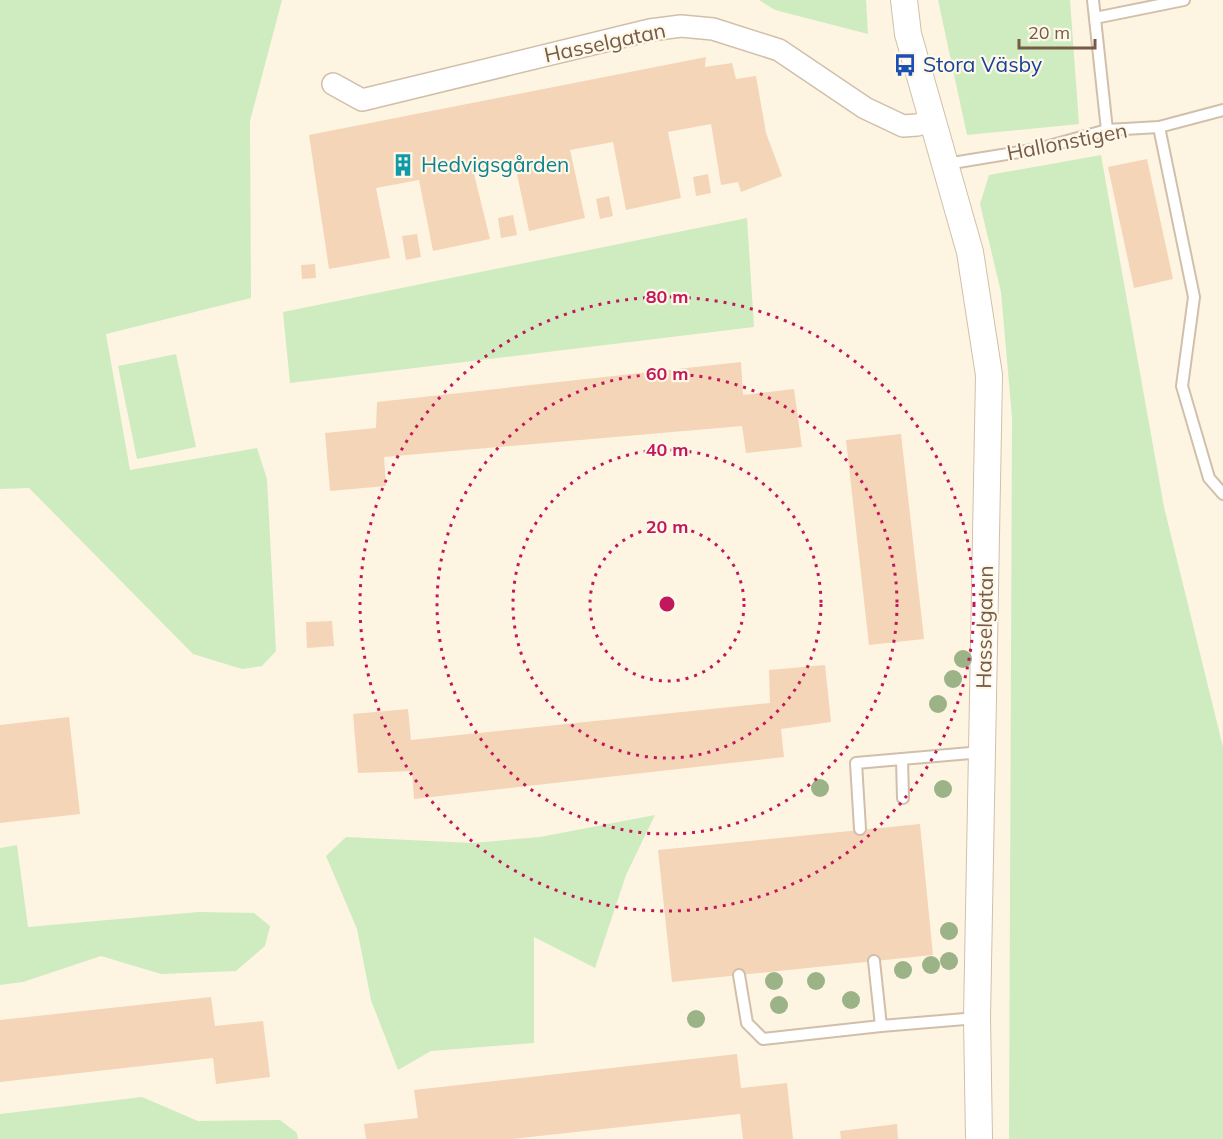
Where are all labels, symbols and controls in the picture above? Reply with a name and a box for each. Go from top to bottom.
scale bar [1019,12,1096,50]
street label: Hasselgatan [542,16,668,68]
text: 20 m [1028,21,1070,44]
place label: Stora Väsby [923,51,1042,77]
bus stop icon: Stora Väsby [892,52,918,78]
street label: Hallonstigen [1004,117,1129,165]
place label: Hedvigsgården [421,151,569,177]
building icon: Hedvigsgården [390,152,416,178]
text: 80 m [646,285,688,308]
text: 60 m [646,362,688,385]
text: 40 m [646,438,688,461]
text: 20 m [646,515,688,538]
street label: Hasselgatan [970,565,998,689]
centre of rings [657,594,677,614]

